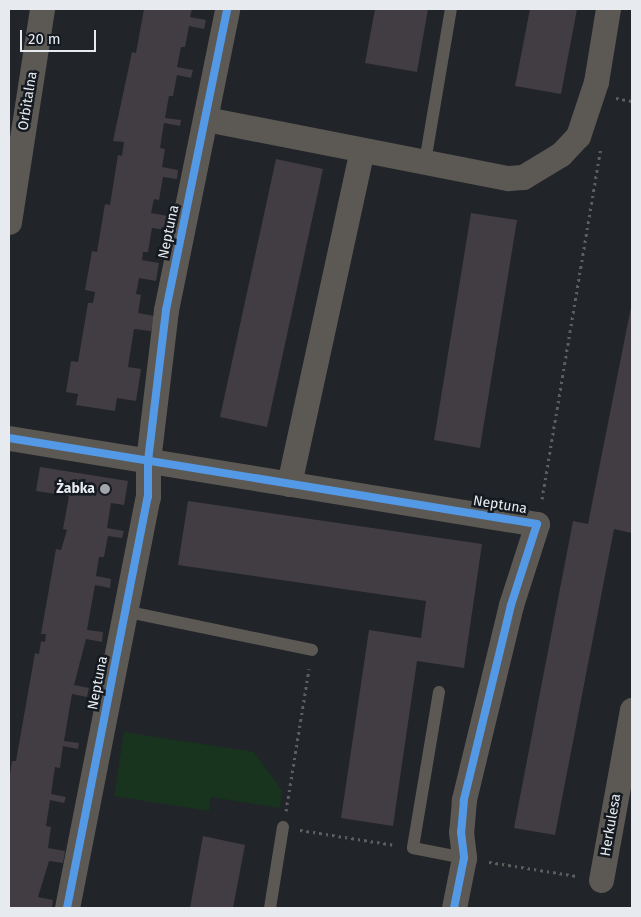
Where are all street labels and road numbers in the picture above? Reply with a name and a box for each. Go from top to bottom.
street label: Orbitalna [15,70,41,132]
street label: Neptuna [155,204,183,260]
street label: Neptuna [472,492,528,518]
street label: Neptuna [85,655,111,711]
street label: Herkulesa [597,792,625,858]

